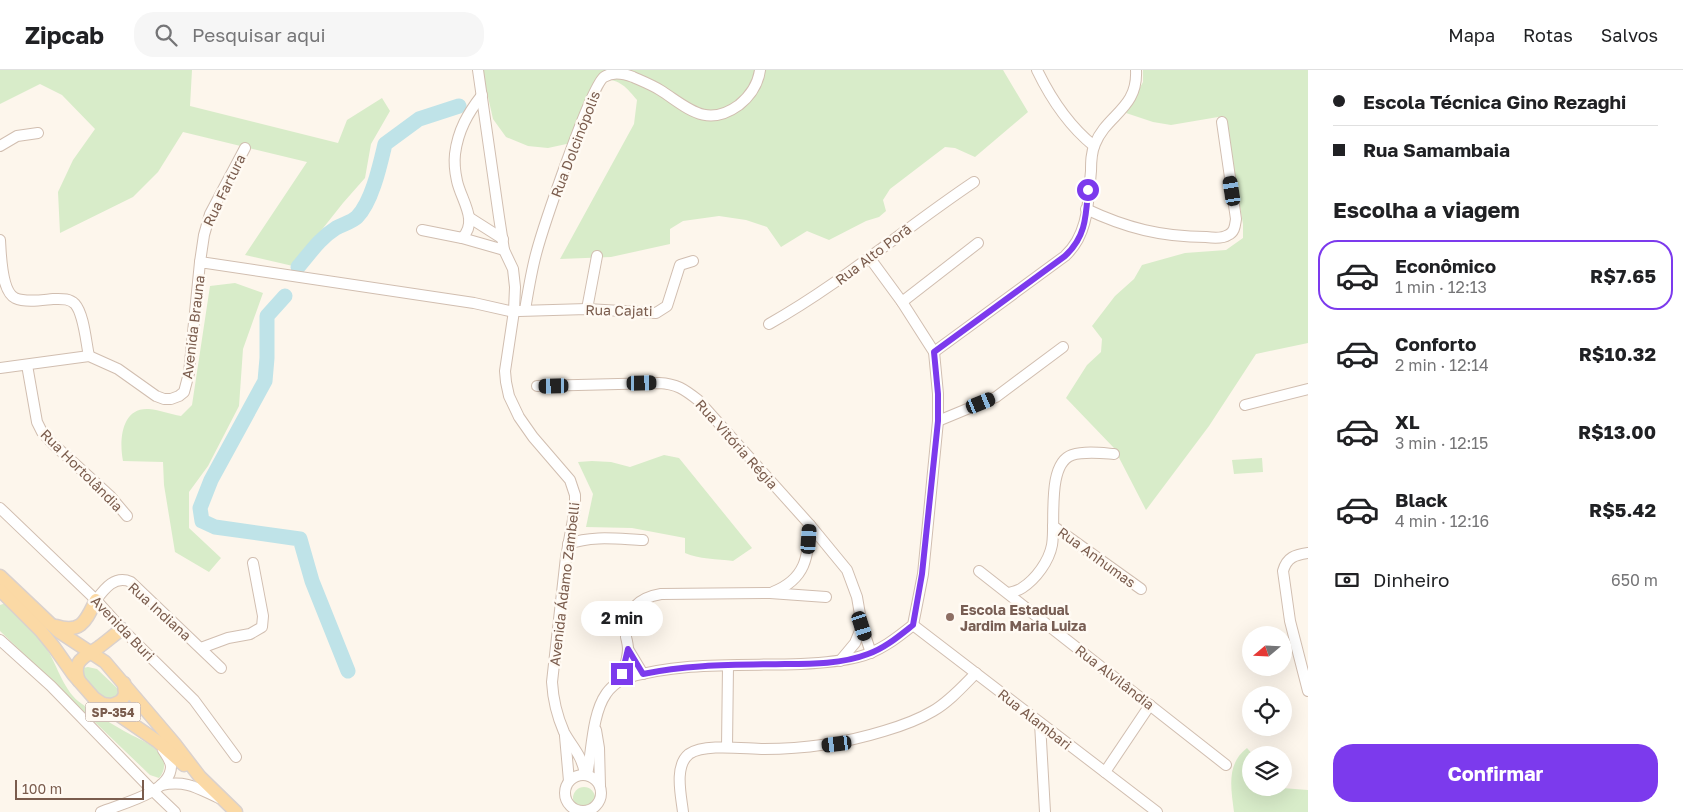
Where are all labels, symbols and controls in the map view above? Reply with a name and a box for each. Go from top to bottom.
search box [134,12,484,57]
text: Zipcab [25,20,104,49]
icon: search [152,21,180,49]
text: Pesquisar aqui [192,23,326,46]
text: Mapa [1448,24,1495,46]
text: Rotas [1523,24,1573,46]
text: Salvos [1601,24,1658,46]
street label: Rua Dolcinópolis [547,88,603,200]
text: Escola Técnica Gino Rezaghi [1363,90,1626,113]
text: Rua Samambaia [1363,138,1510,161]
street label: Rua Fartura [199,151,249,229]
car [1222,175,1241,207]
route start [1077,179,1099,201]
text: Escolha a viagem [1333,196,1520,223]
street label: Rua Alto Porã [832,220,914,288]
icon: car [1335,253,1380,298]
text: Econômico [1395,254,1496,277]
text: R$7.65 [1590,264,1656,287]
street label: Avenida Brauna [178,274,208,380]
text: 1 min · 12:13 [1395,277,1487,297]
street label: Rua Cajati [585,301,653,319]
icon: car [1335,331,1380,376]
text: Conforto [1395,332,1476,355]
text: R$10.32 [1579,342,1656,365]
text: 2 min · 12:14 [1395,355,1489,375]
car [626,375,657,391]
car [538,378,569,394]
car [964,390,997,416]
street label: Rua Vitória Régia [692,396,782,492]
icon: car [1335,409,1380,454]
text: XL [1395,410,1420,433]
text: R$13.00 [1578,420,1656,443]
street label: Rua Hortolândia [37,425,127,515]
text: 3 min · 12:15 [1395,433,1488,453]
icon: car [1335,487,1380,532]
text: Black [1395,488,1448,511]
text: R$5.42 [1589,498,1656,521]
street label: Avenida Ádamo Zambelli [546,501,582,667]
text: 4 min · 12:16 [1395,511,1489,531]
street label: Rua Anhumas [1055,523,1139,591]
car [800,524,817,554]
icon: cash [1333,566,1361,594]
text: Dinheiro [1373,568,1450,591]
text: 650 m [1611,570,1658,590]
street label: Rua Indiana [125,578,195,644]
street label: Avenida Buri [88,592,158,664]
place label: Escola Estadual Jardim Maria Luiza [960,601,1086,634]
callout: 2 min [581,602,663,636]
text: 2 min [601,608,643,628]
car [850,609,873,643]
marker: Escola Estadual Jardim Maria Luiza [944,611,956,623]
north arrow [1242,626,1292,676]
map controls [1242,626,1292,796]
street label: Rua Alvilândia [1072,641,1158,713]
route end [611,663,633,685]
street label: Rua Alambari [995,685,1075,753]
button: locate [1242,686,1292,736]
road number: SP-354 [86,702,140,722]
car [821,735,852,753]
button: Confirmar [1333,744,1658,802]
button: layers [1242,746,1292,796]
scale bar [15,777,144,800]
text: 100 m [22,780,62,797]

